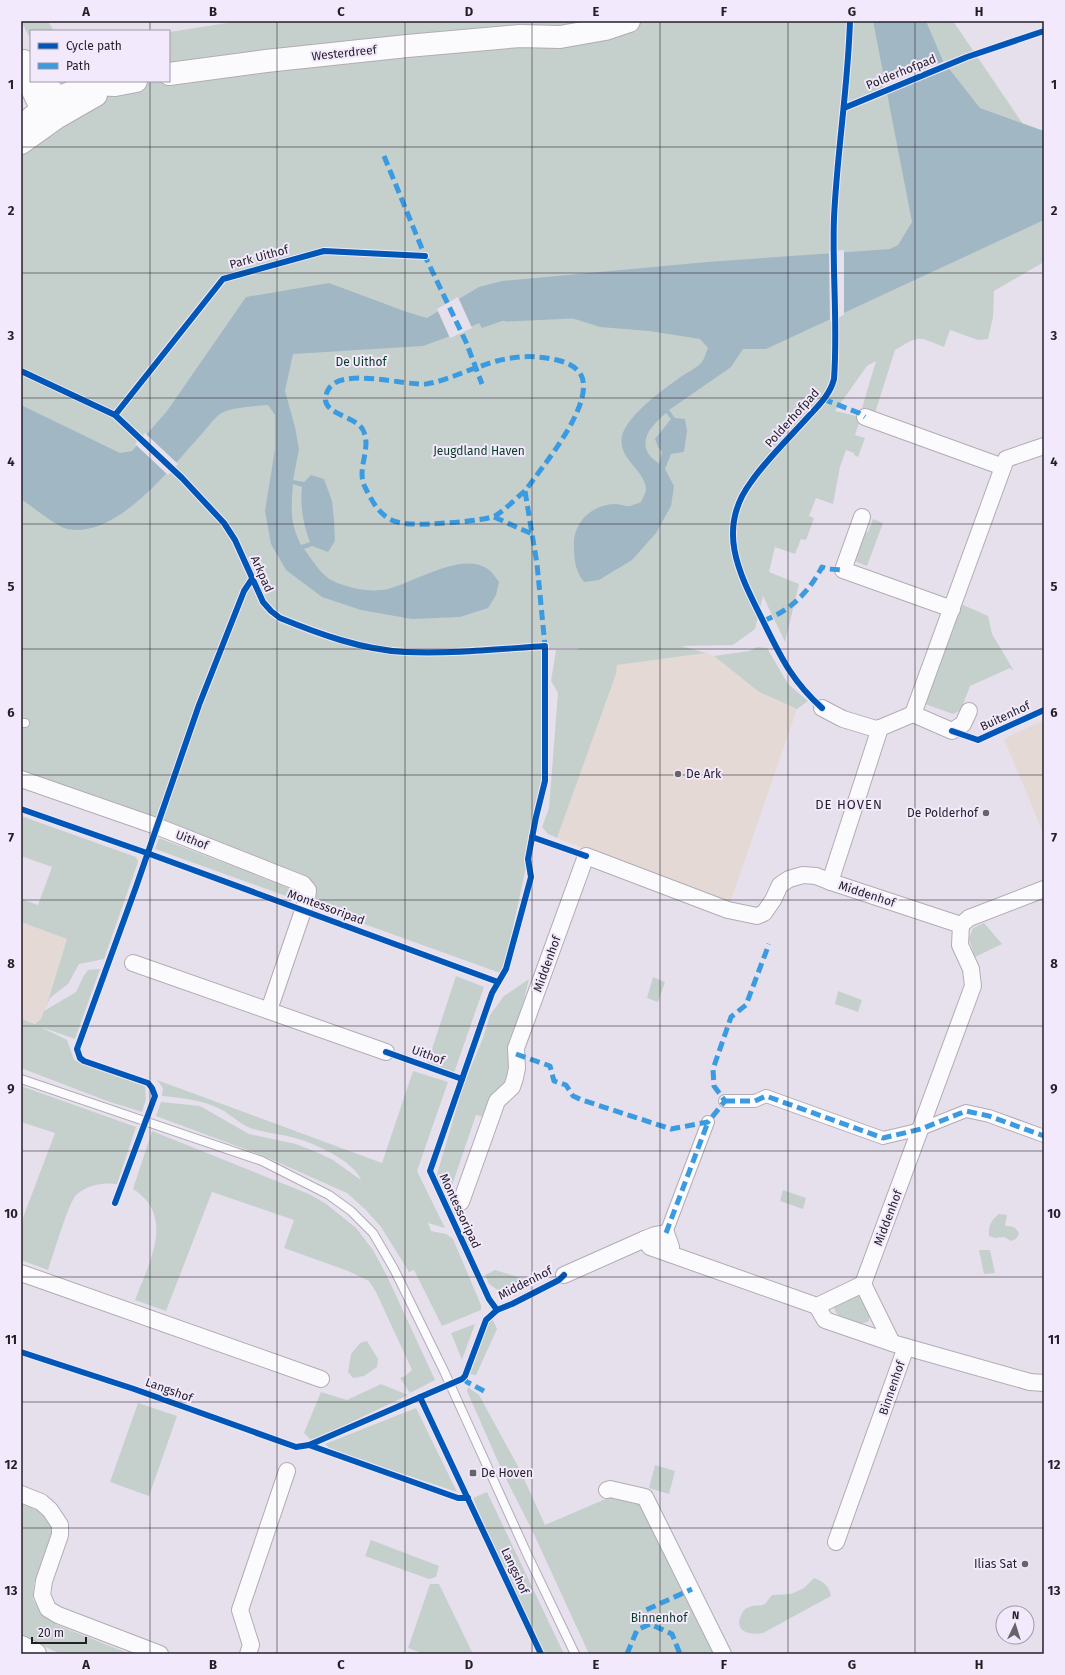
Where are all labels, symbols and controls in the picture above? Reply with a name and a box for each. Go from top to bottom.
text: A [81,4,90,19]
text: B [209,4,217,19]
text: C [337,4,345,19]
text: D [465,4,474,19]
text: E [593,4,600,19]
text: F [721,4,728,19]
text: G [848,4,856,19]
text: H [975,4,983,19]
legend [30,30,170,82]
text: Cycle path [66,39,122,53]
street label: Westerdreef [311,43,378,63]
street label: Polderhofpad [864,52,938,92]
text: Path [66,59,90,73]
text: 1 [8,77,14,92]
text: 1 [1051,77,1057,92]
text: 2 [8,203,15,218]
text: 2 [1051,203,1058,218]
street label: Park Uithof [228,242,291,272]
text: 3 [7,328,15,343]
text: 3 [1050,328,1058,343]
park label: De Uithof [335,355,388,369]
street label: Polderhofpad [762,386,822,450]
park label: Jeugdland Haven [433,444,525,458]
text: 4 [7,454,15,469]
text: 4 [1050,454,1058,469]
street label: Arkpad [248,554,276,594]
text: 5 [8,579,15,594]
text: 5 [1051,579,1058,594]
street label: Buitenhof [978,698,1033,734]
text: 6 [7,705,15,720]
text: 6 [1050,705,1058,720]
place label: De Ark [686,767,722,781]
marker: De Ark [673,769,683,779]
district label: DE HOVEN [815,797,883,812]
place label: De Polderhof [907,806,979,820]
marker: De Polderhof [981,808,991,818]
street label: Uithof [174,827,211,853]
text: 7 [8,830,14,845]
text: 7 [1051,830,1057,845]
street label: Middenhof [837,878,898,910]
street label: Montessoripad [286,887,366,927]
street label: Middenhof [530,933,564,994]
text: 8 [7,956,15,971]
text: 8 [1050,956,1058,971]
street label: Uithof [410,1043,447,1068]
text: 9 [7,1081,15,1096]
text: 9 [1050,1081,1058,1096]
street label: Montessoripad [437,1171,483,1251]
street label: Middenhof [871,1187,905,1248]
text: 10 [4,1206,18,1221]
text: 10 [1047,1206,1061,1221]
street label: Middenhof [496,1263,555,1303]
text: 11 [5,1332,17,1347]
text: 11 [1048,1332,1060,1347]
street label: Binnenhof [876,1358,908,1417]
street label: Langshof [143,1375,195,1405]
text: 12 [5,1457,18,1472]
text: 12 [1048,1457,1061,1472]
place label: De Hoven [481,1466,533,1480]
marker: De Hoven [468,1468,478,1478]
street label: Langshof [498,1546,532,1597]
place label: Ilias Sat [974,1557,1018,1571]
marker: Ilias Sat [1020,1559,1030,1569]
text: 13 [5,1583,18,1598]
text: 13 [1048,1583,1061,1598]
north arrow [995,1605,1035,1645]
text: N [1012,1609,1020,1622]
park label: Binnenhof [631,1611,688,1625]
scale bar [32,1619,86,1645]
text: 20 m [38,1626,64,1640]
text: A [81,1657,90,1672]
text: B [209,1657,217,1672]
text: C [337,1657,345,1672]
text: D [465,1657,474,1672]
text: E [593,1657,600,1672]
text: F [721,1657,728,1672]
text: G [848,1657,856,1672]
text: H [975,1657,983,1672]

